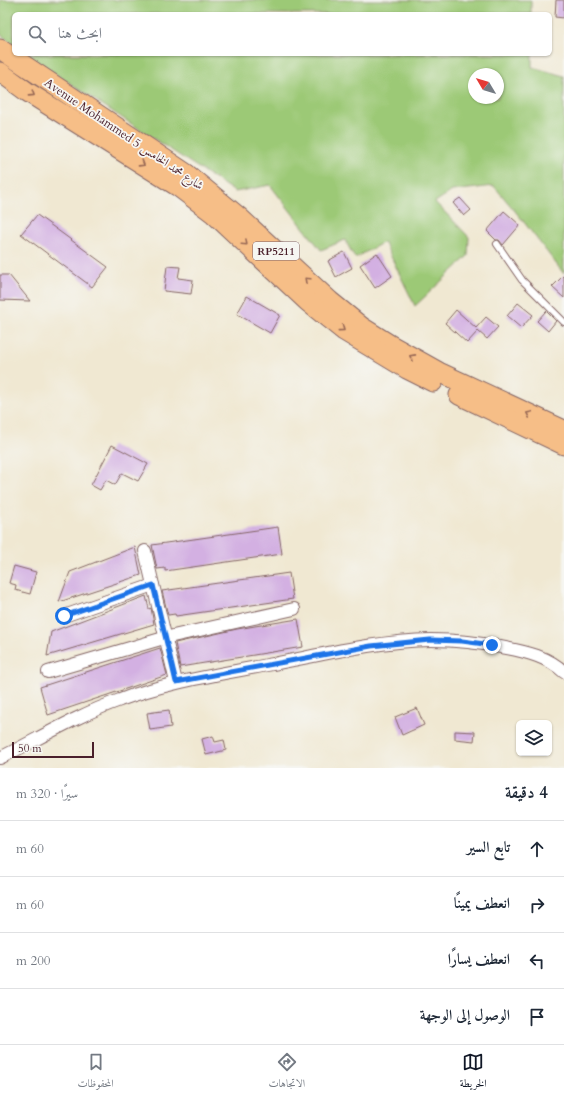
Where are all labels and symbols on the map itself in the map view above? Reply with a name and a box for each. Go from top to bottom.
north arrow [468,68,504,104]
street label: Avenue Mohammed 5 شارع محمد الخامس [40,75,207,196]
one-way arrow [28,89,35,97]
one-way arrow [137,159,144,166]
one-way arrow [240,238,247,245]
road number: RP5211 [253,242,299,260]
one-way arrow [304,278,312,285]
one-way arrow [337,324,344,331]
one-way arrow [409,354,416,361]
one-way arrow [525,411,533,419]
route start [55,607,73,625]
route end [483,636,501,654]
scale bar [12,740,94,759]

